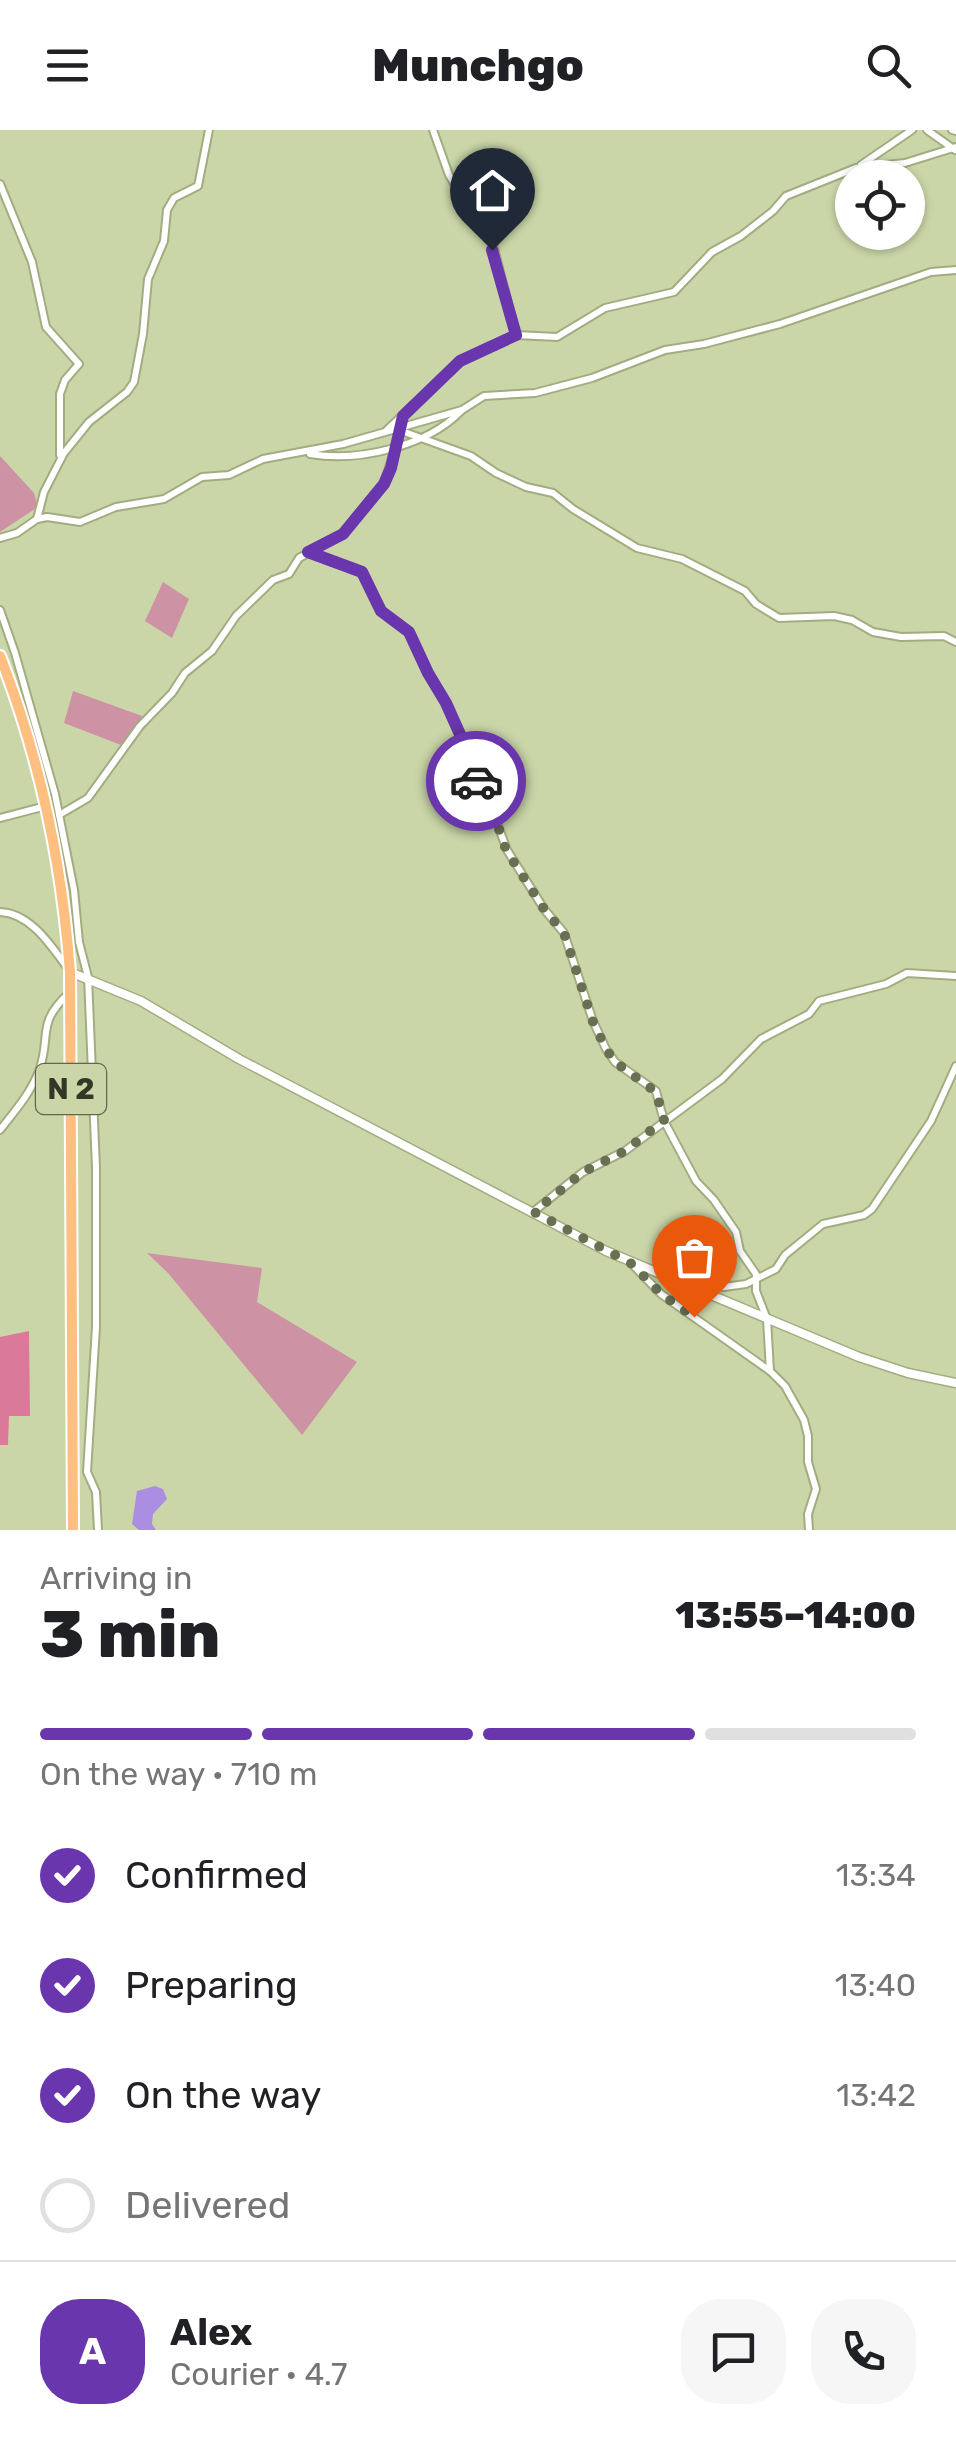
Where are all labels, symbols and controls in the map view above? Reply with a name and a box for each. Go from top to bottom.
icon: menu [40,38,95,93]
icon: search [861,38,916,93]
text: Munchgo [372,39,584,92]
pin [450,148,535,251]
map controls [835,160,925,250]
button: locate [835,160,925,250]
icon: home [465,163,520,218]
courier [426,731,526,831]
icon: car [449,754,504,809]
road number: N 2 [36,1064,106,1114]
pin [652,1215,737,1318]
icon: bag [667,1230,722,1285]
text: Arriving in [40,1559,192,1597]
text: 13:55–14:00 [675,1592,916,1638]
text: 3 min [40,1596,220,1673]
text: On the way · 710 m [40,1755,318,1793]
icon: check [40,1848,95,1903]
text: Confirmed [125,1852,308,1898]
text: 13:34 [836,1856,916,1894]
icon: check [40,1958,95,2013]
text: Preparing [125,1962,298,2008]
text: 13:40 [835,1966,916,2004]
icon: check [40,2068,95,2123]
text: On the way [125,2072,321,2118]
text: 13:42 [836,2076,916,2114]
text: Delivered [125,2182,290,2228]
button: chat [681,2299,786,2404]
button: phone [811,2299,916,2404]
text: Alex [170,2309,252,2355]
text: A [79,2328,106,2374]
text: Courier · 4.7 [170,2355,347,2393]

